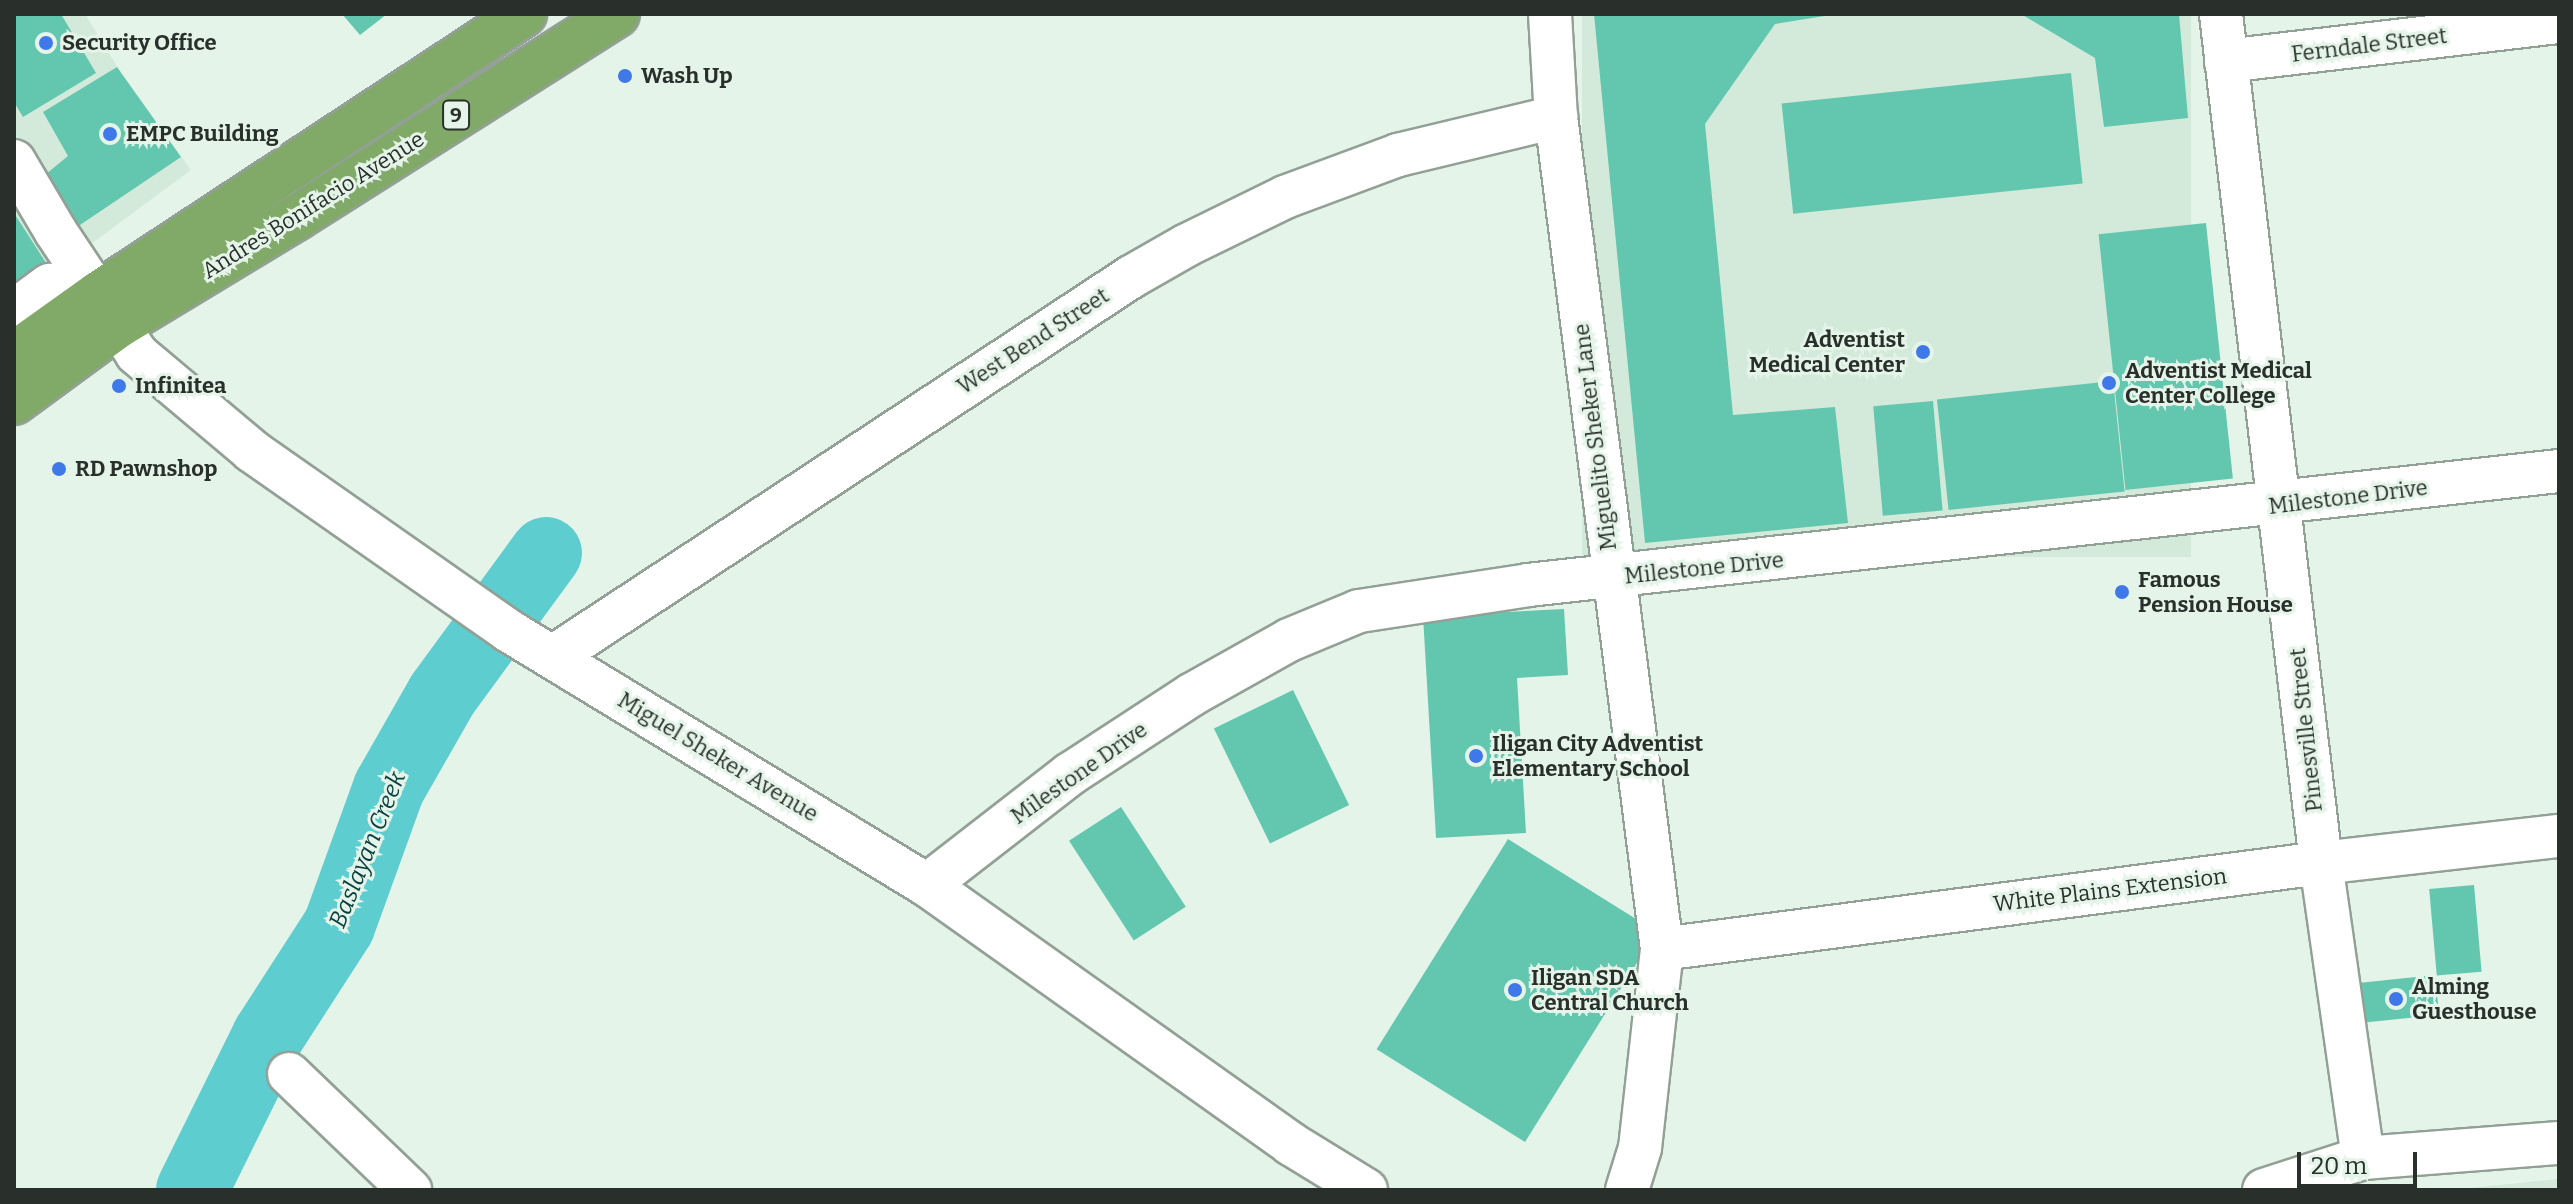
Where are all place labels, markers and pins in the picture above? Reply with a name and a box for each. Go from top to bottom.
place label: Security Office [62,30,217,56]
marker: Security Office [37,34,55,52]
place label: Wash Up [641,63,733,89]
marker: Wash Up [616,67,634,85]
place label: EMPC Building [126,121,279,147]
marker: EMPC Building [101,125,119,143]
place label: Adventist Medical Center [1749,326,1905,378]
marker: Adventist Medical Center [1912,341,1934,363]
place label: Adventist Medical Center College [2125,357,2312,408]
place label: Infinitea [135,373,226,399]
marker: Adventist Medical Center College [2100,374,2118,392]
marker: Infinitea [110,377,128,395]
place label: RD Pawnshop [75,456,217,482]
marker: RD Pawnshop [50,460,68,478]
place label: Famous Pension House [2138,566,2293,618]
marker: Famous Pension House [2113,583,2131,601]
place label: Iligan City Adventist Elementary School [1492,730,1703,782]
marker: Iligan City Adventist Elementary School [1467,747,1485,765]
place label: Iligan SDA Central Church [1531,964,1689,1016]
place label: Alming Guesthouse [2412,973,2536,1024]
marker: Iligan SDA Central Church [1506,981,1524,999]
marker: Alming Guesthouse [2387,990,2405,1008]

